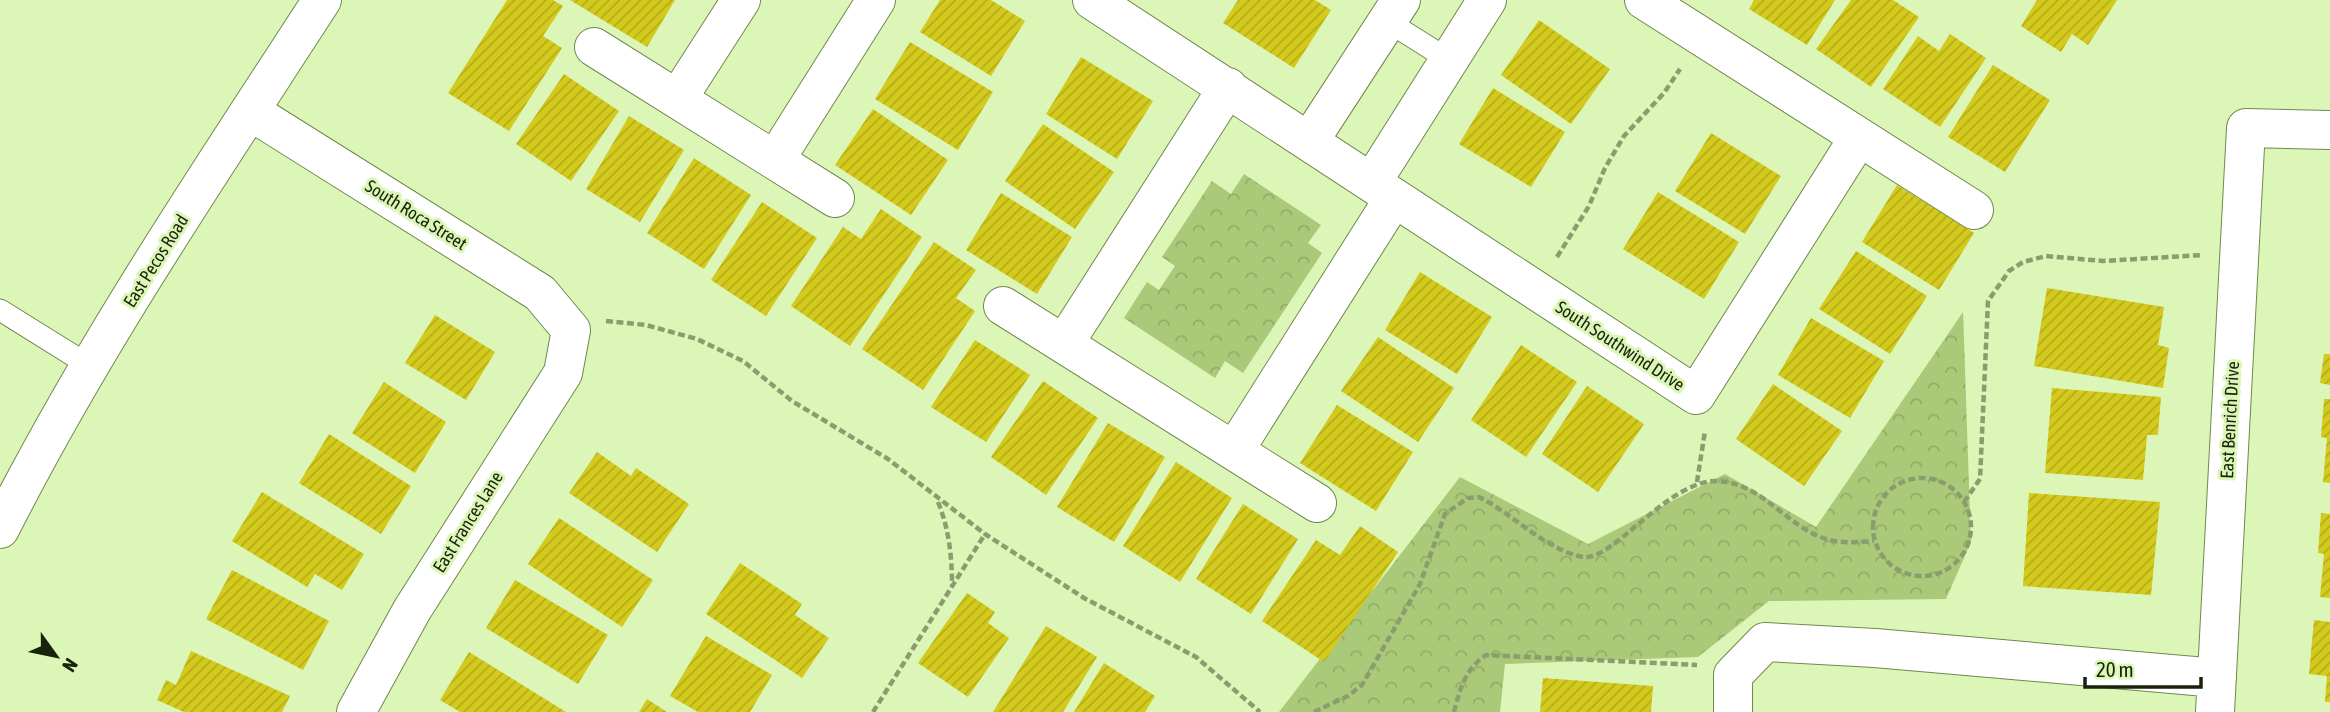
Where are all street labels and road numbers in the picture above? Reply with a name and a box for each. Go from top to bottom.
street label: South Roca Street [362,175,471,254]
street label: East Pecos Road [119,211,192,311]
street label: South Southwind Drive [1552,296,1689,395]
street label: East Benrich Drive [2216,361,2243,479]
street label: East Frances Lane [428,467,507,576]

